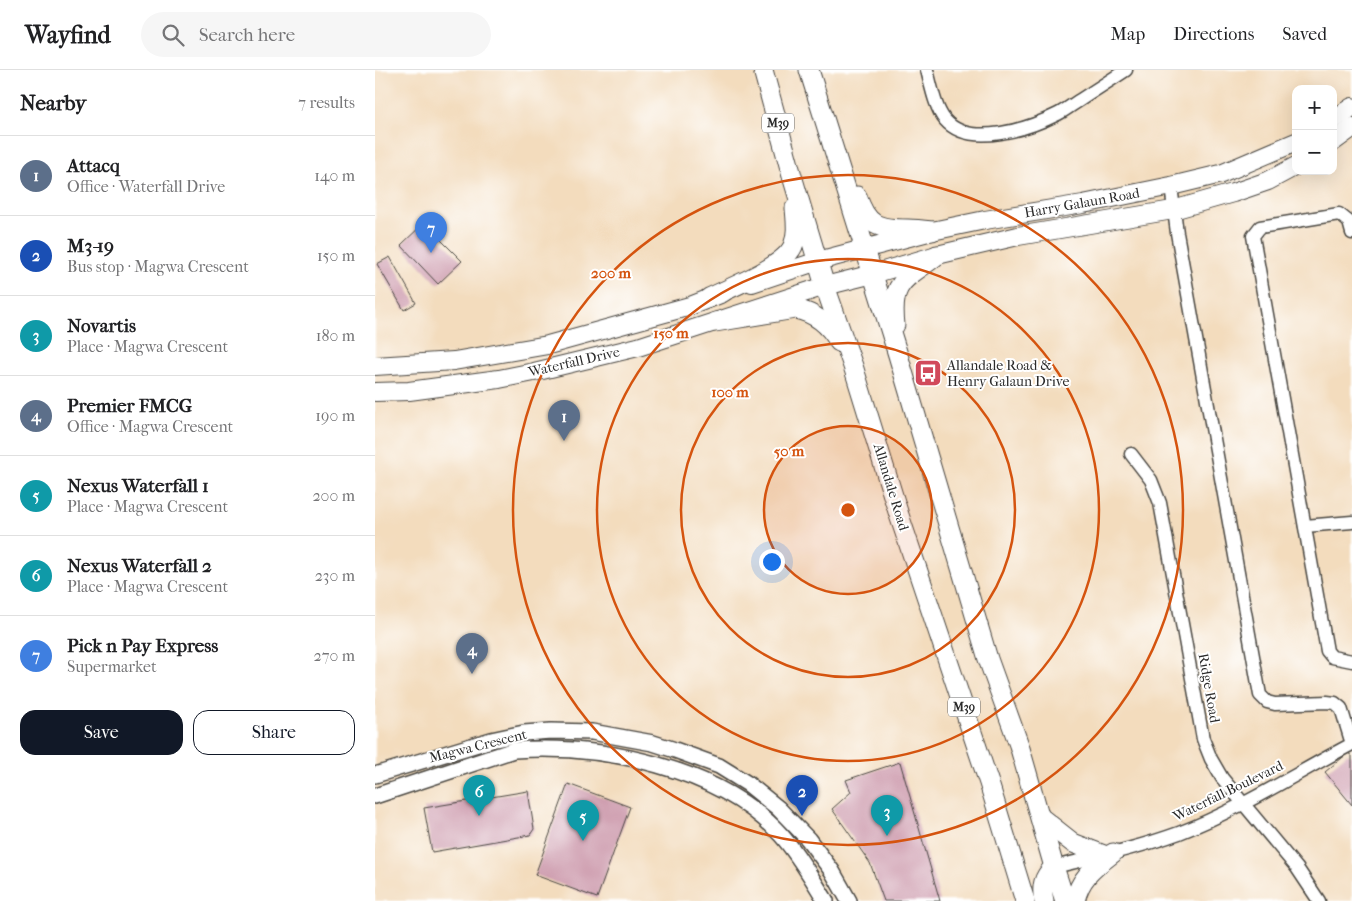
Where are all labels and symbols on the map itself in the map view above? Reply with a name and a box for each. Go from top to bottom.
road number: M39 [762,114,794,132]
street label: Harry Galaun Road [1023,184,1141,222]
pin: 7 [415,212,447,253]
text: 200 m [591,264,631,282]
text: 150 m [653,324,689,342]
street label: Waterfall Drive [526,343,621,381]
place label: Allandale Road & Henry Galaun Drive [946,357,1069,390]
bus stop icon: Allandale Road & Henry Galaun Drive [913,358,943,388]
text: 100 m [711,383,749,401]
pin: 1 [548,400,580,441]
street label: Allandale Road [869,440,912,533]
text: 50 m [774,442,805,460]
centre of rings [839,501,857,519]
your location [759,549,785,575]
pin: 4 [456,633,488,674]
street label: Ridge Road [1195,652,1224,724]
road number: M39 [948,698,980,716]
street label: Magwa Crescent [427,726,529,766]
street label: Waterfall Boulevard [1169,757,1286,825]
pin: 6 [463,775,495,816]
pin: 2 [786,775,818,816]
pin: 3 [871,795,903,836]
pin: 5 [567,800,599,841]

